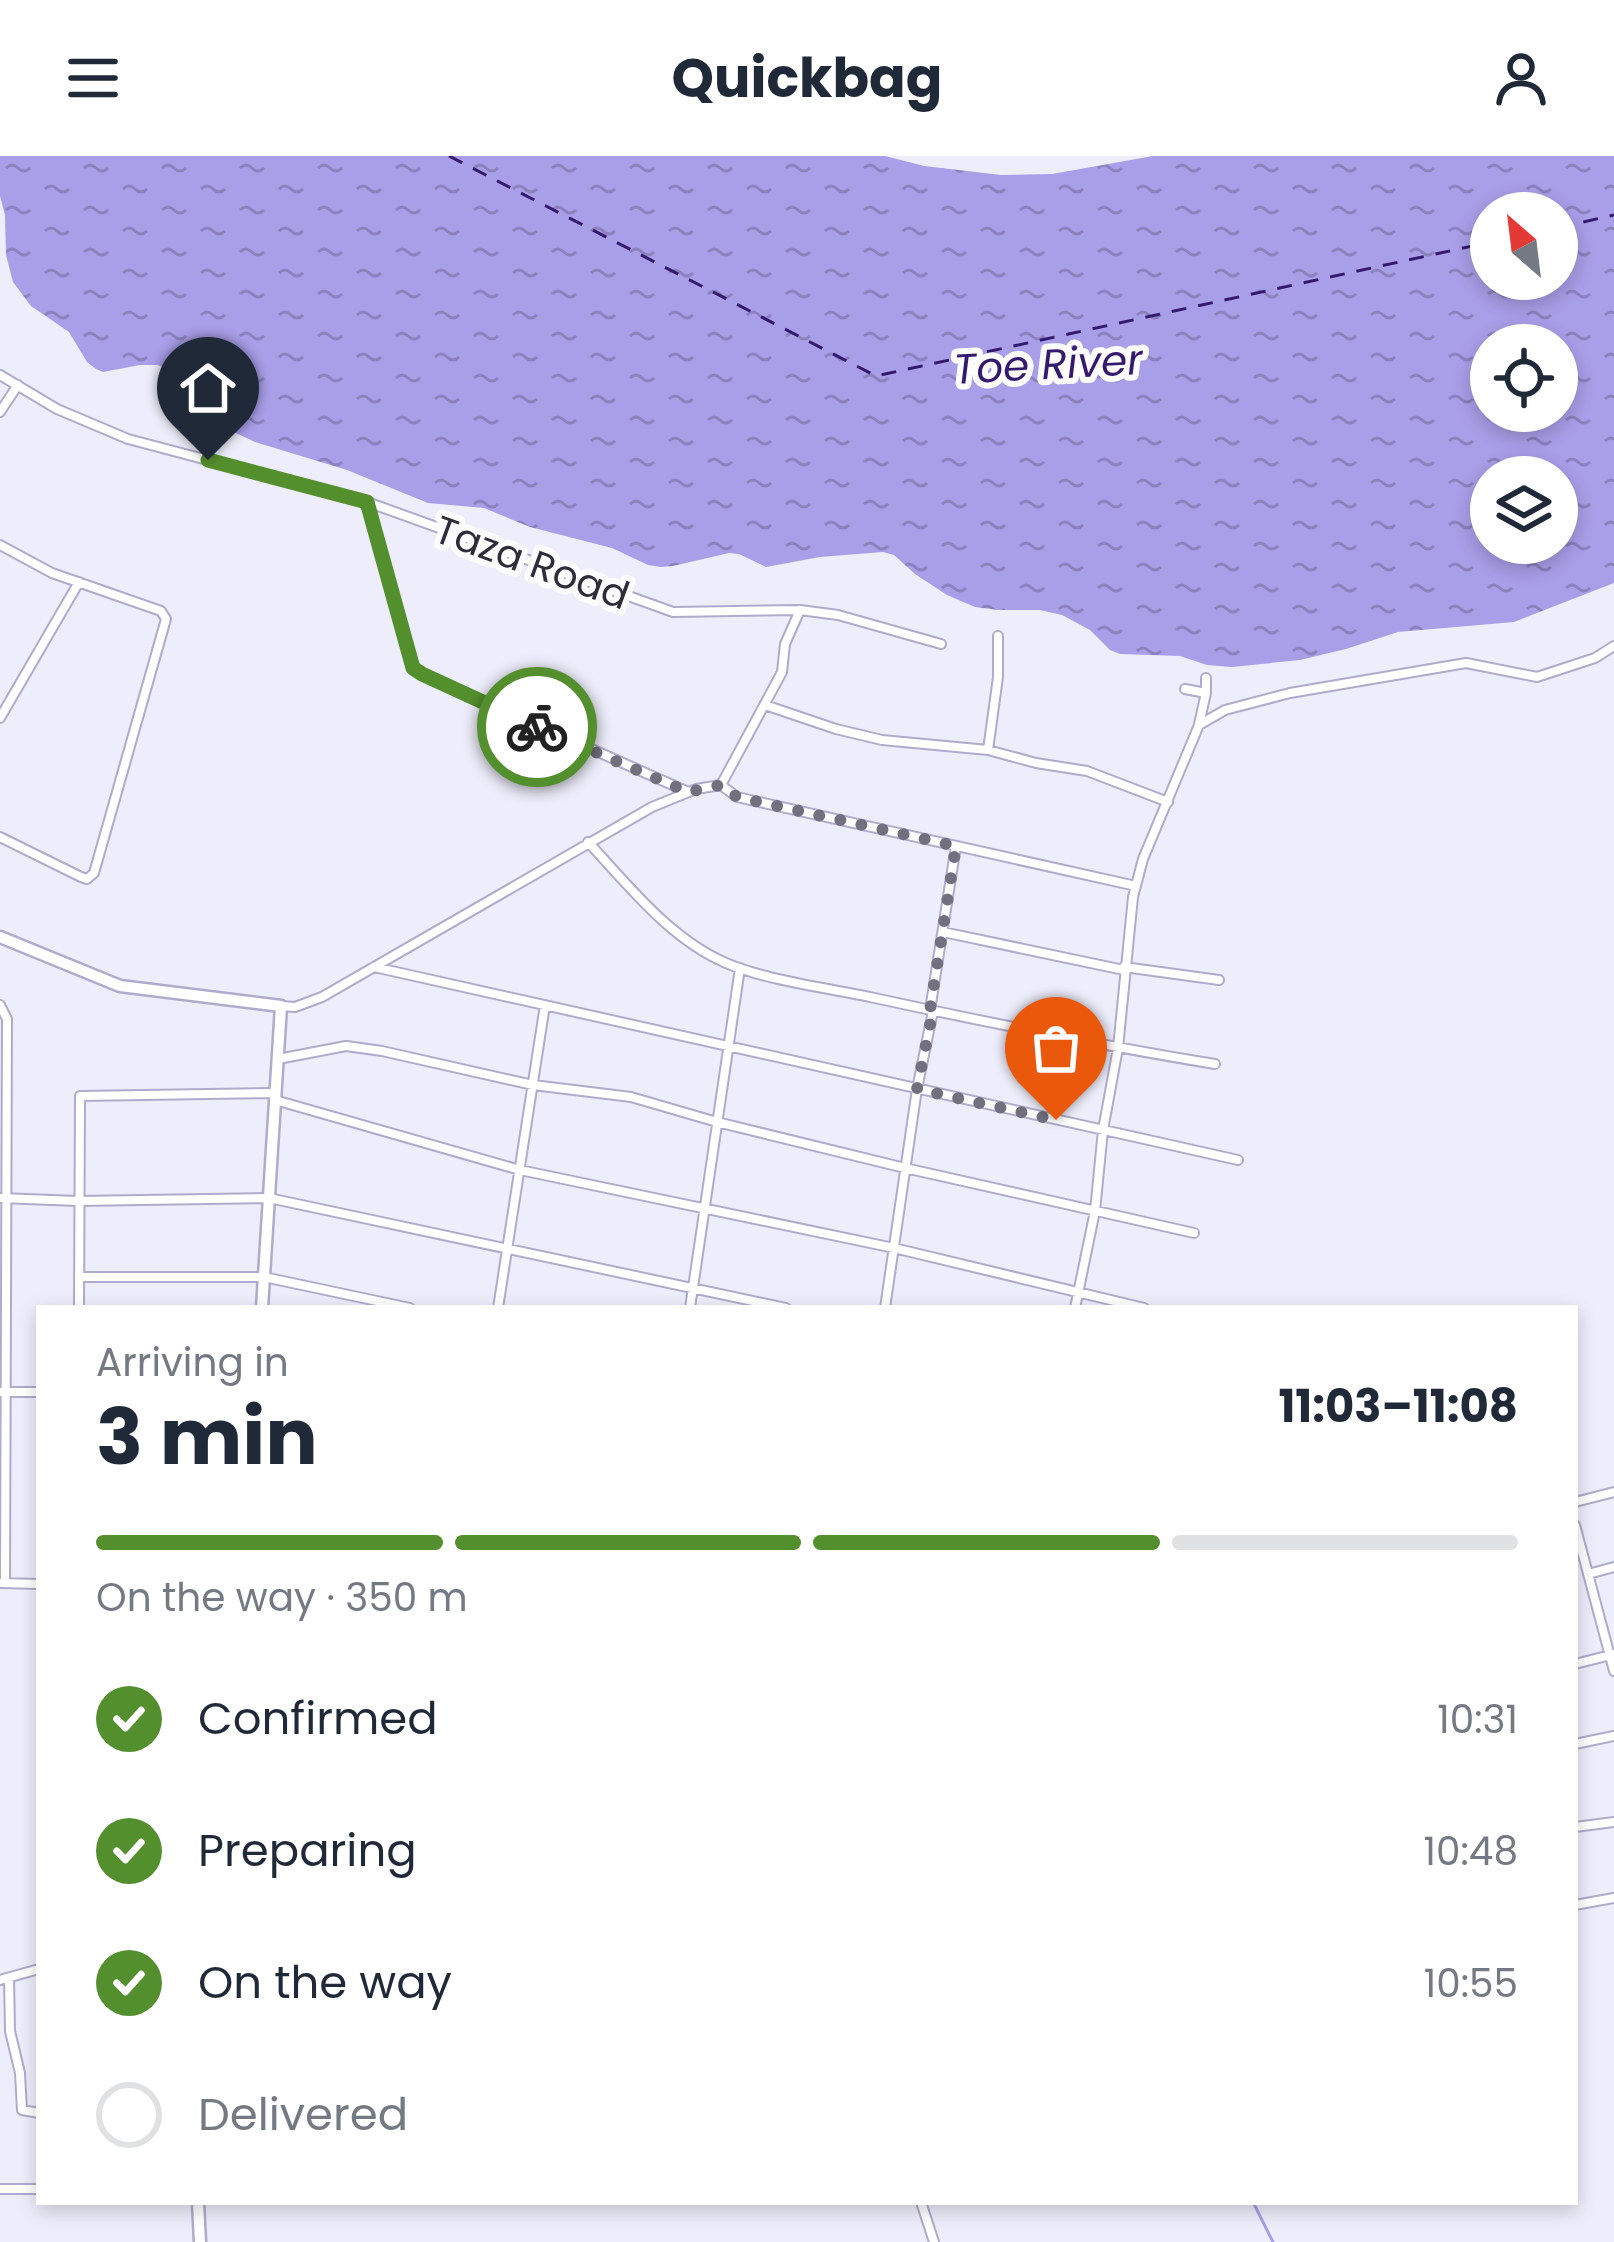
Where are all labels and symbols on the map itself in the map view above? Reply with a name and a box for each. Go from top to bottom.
north arrow [1470,192,1578,300]
water label: Toe River [952,330,1145,399]
pin [157,337,259,460]
street label: Taza Road [427,502,637,623]
courier [477,667,597,787]
pin [1005,997,1107,1120]

